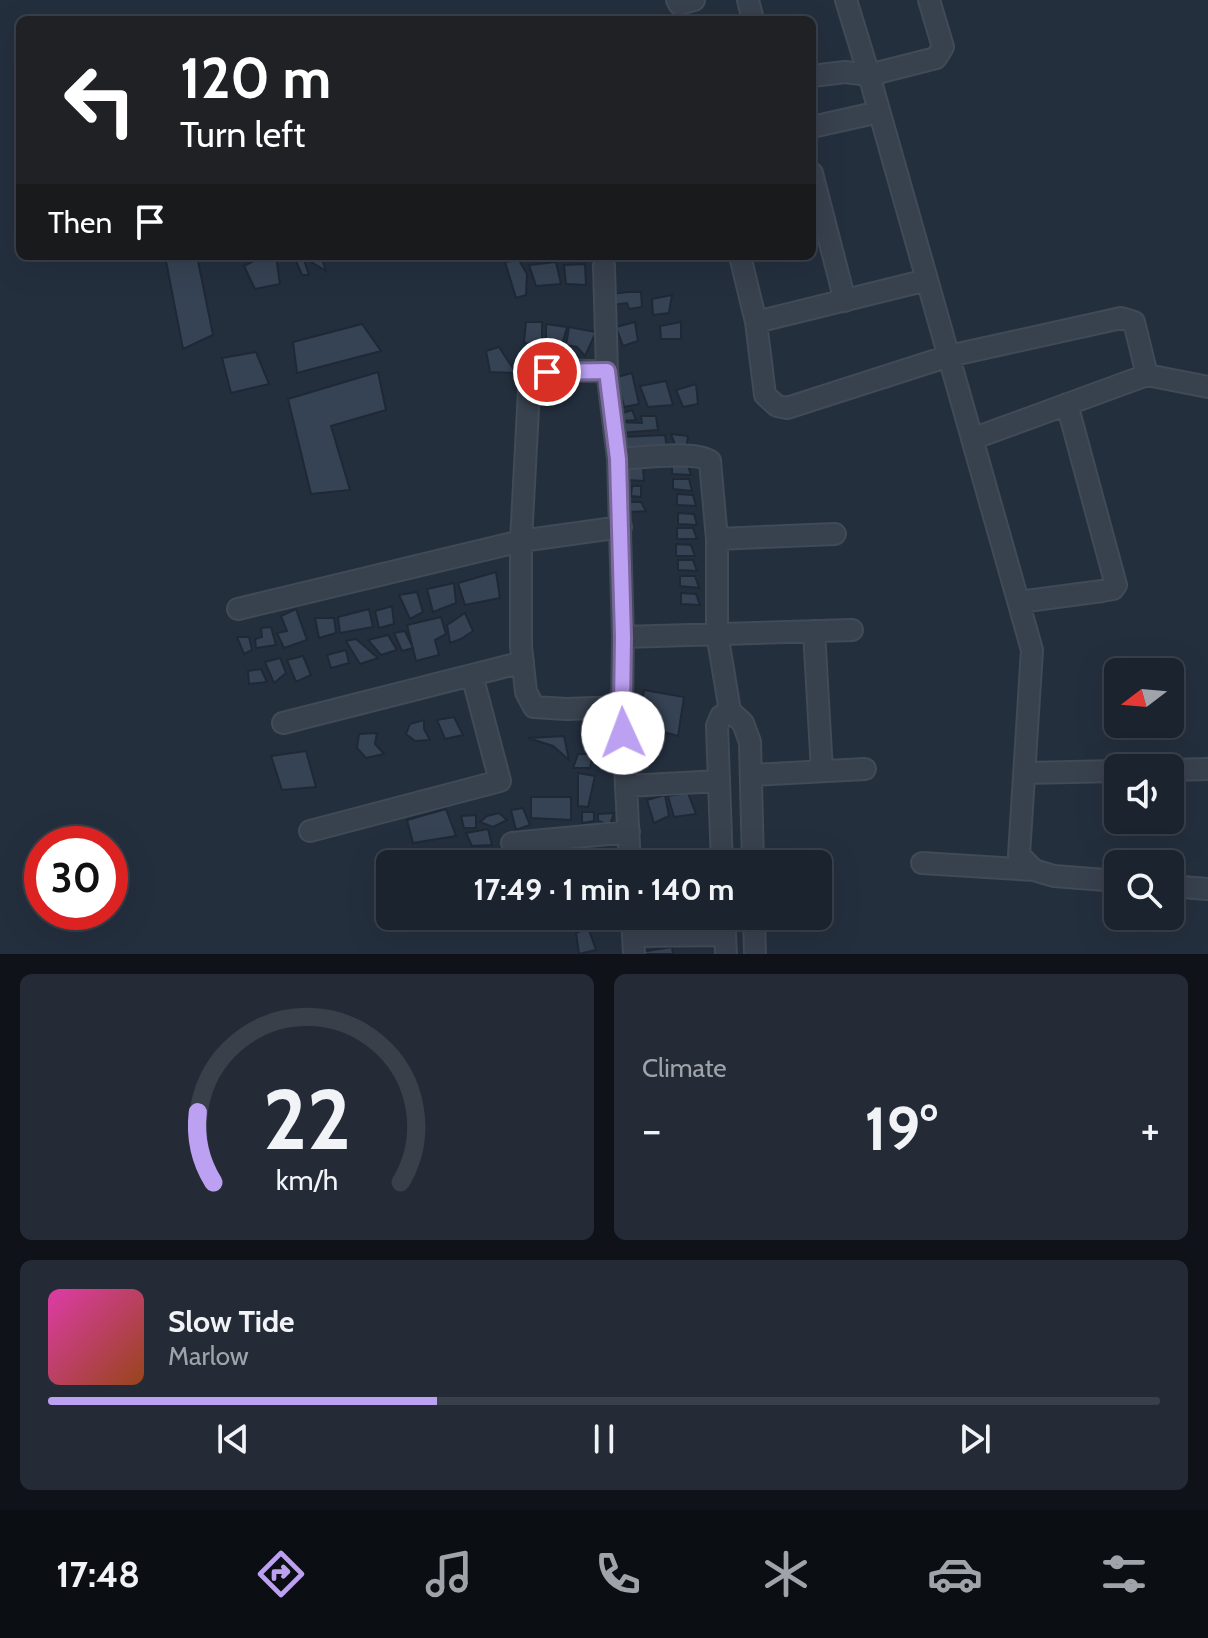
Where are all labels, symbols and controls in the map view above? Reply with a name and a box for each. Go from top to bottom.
text: 120 m [180,44,331,112]
icon: left [48,48,152,152]
text: Turn left [180,112,305,156]
icon: arrive [128,200,172,244]
text: Then [48,204,112,241]
pin [513,338,581,406]
icon: arrive [525,350,569,394]
north arrow [1104,658,1184,738]
map controls [1104,658,1184,930]
position arrow [581,691,665,775]
button: sound [1104,754,1184,834]
speed limit sign: 30 [24,826,128,930]
button: search [1104,850,1184,930]
text: 17:49 · 1 min · 140 m [474,871,734,908]
text: Climate [642,1052,727,1084]
text: 22 [263,1069,351,1170]
text: 19° [864,1092,938,1165]
text: − [642,1103,661,1156]
text: + [1141,1103,1160,1156]
text: km/h [276,1162,338,1197]
text: Slow Tide [168,1303,295,1340]
text: Marlow [168,1340,249,1372]
icon: previous [211,1417,255,1461]
icon: pause [582,1417,626,1461]
icon: next [953,1417,997,1461]
icon: directions [253,1546,309,1602]
icon: music [421,1546,477,1602]
icon: phone [590,1546,646,1602]
icon: climate [758,1546,814,1602]
icon: car [927,1546,983,1602]
icon: filters [1096,1546,1152,1602]
text: 17:48 [56,1552,140,1596]

